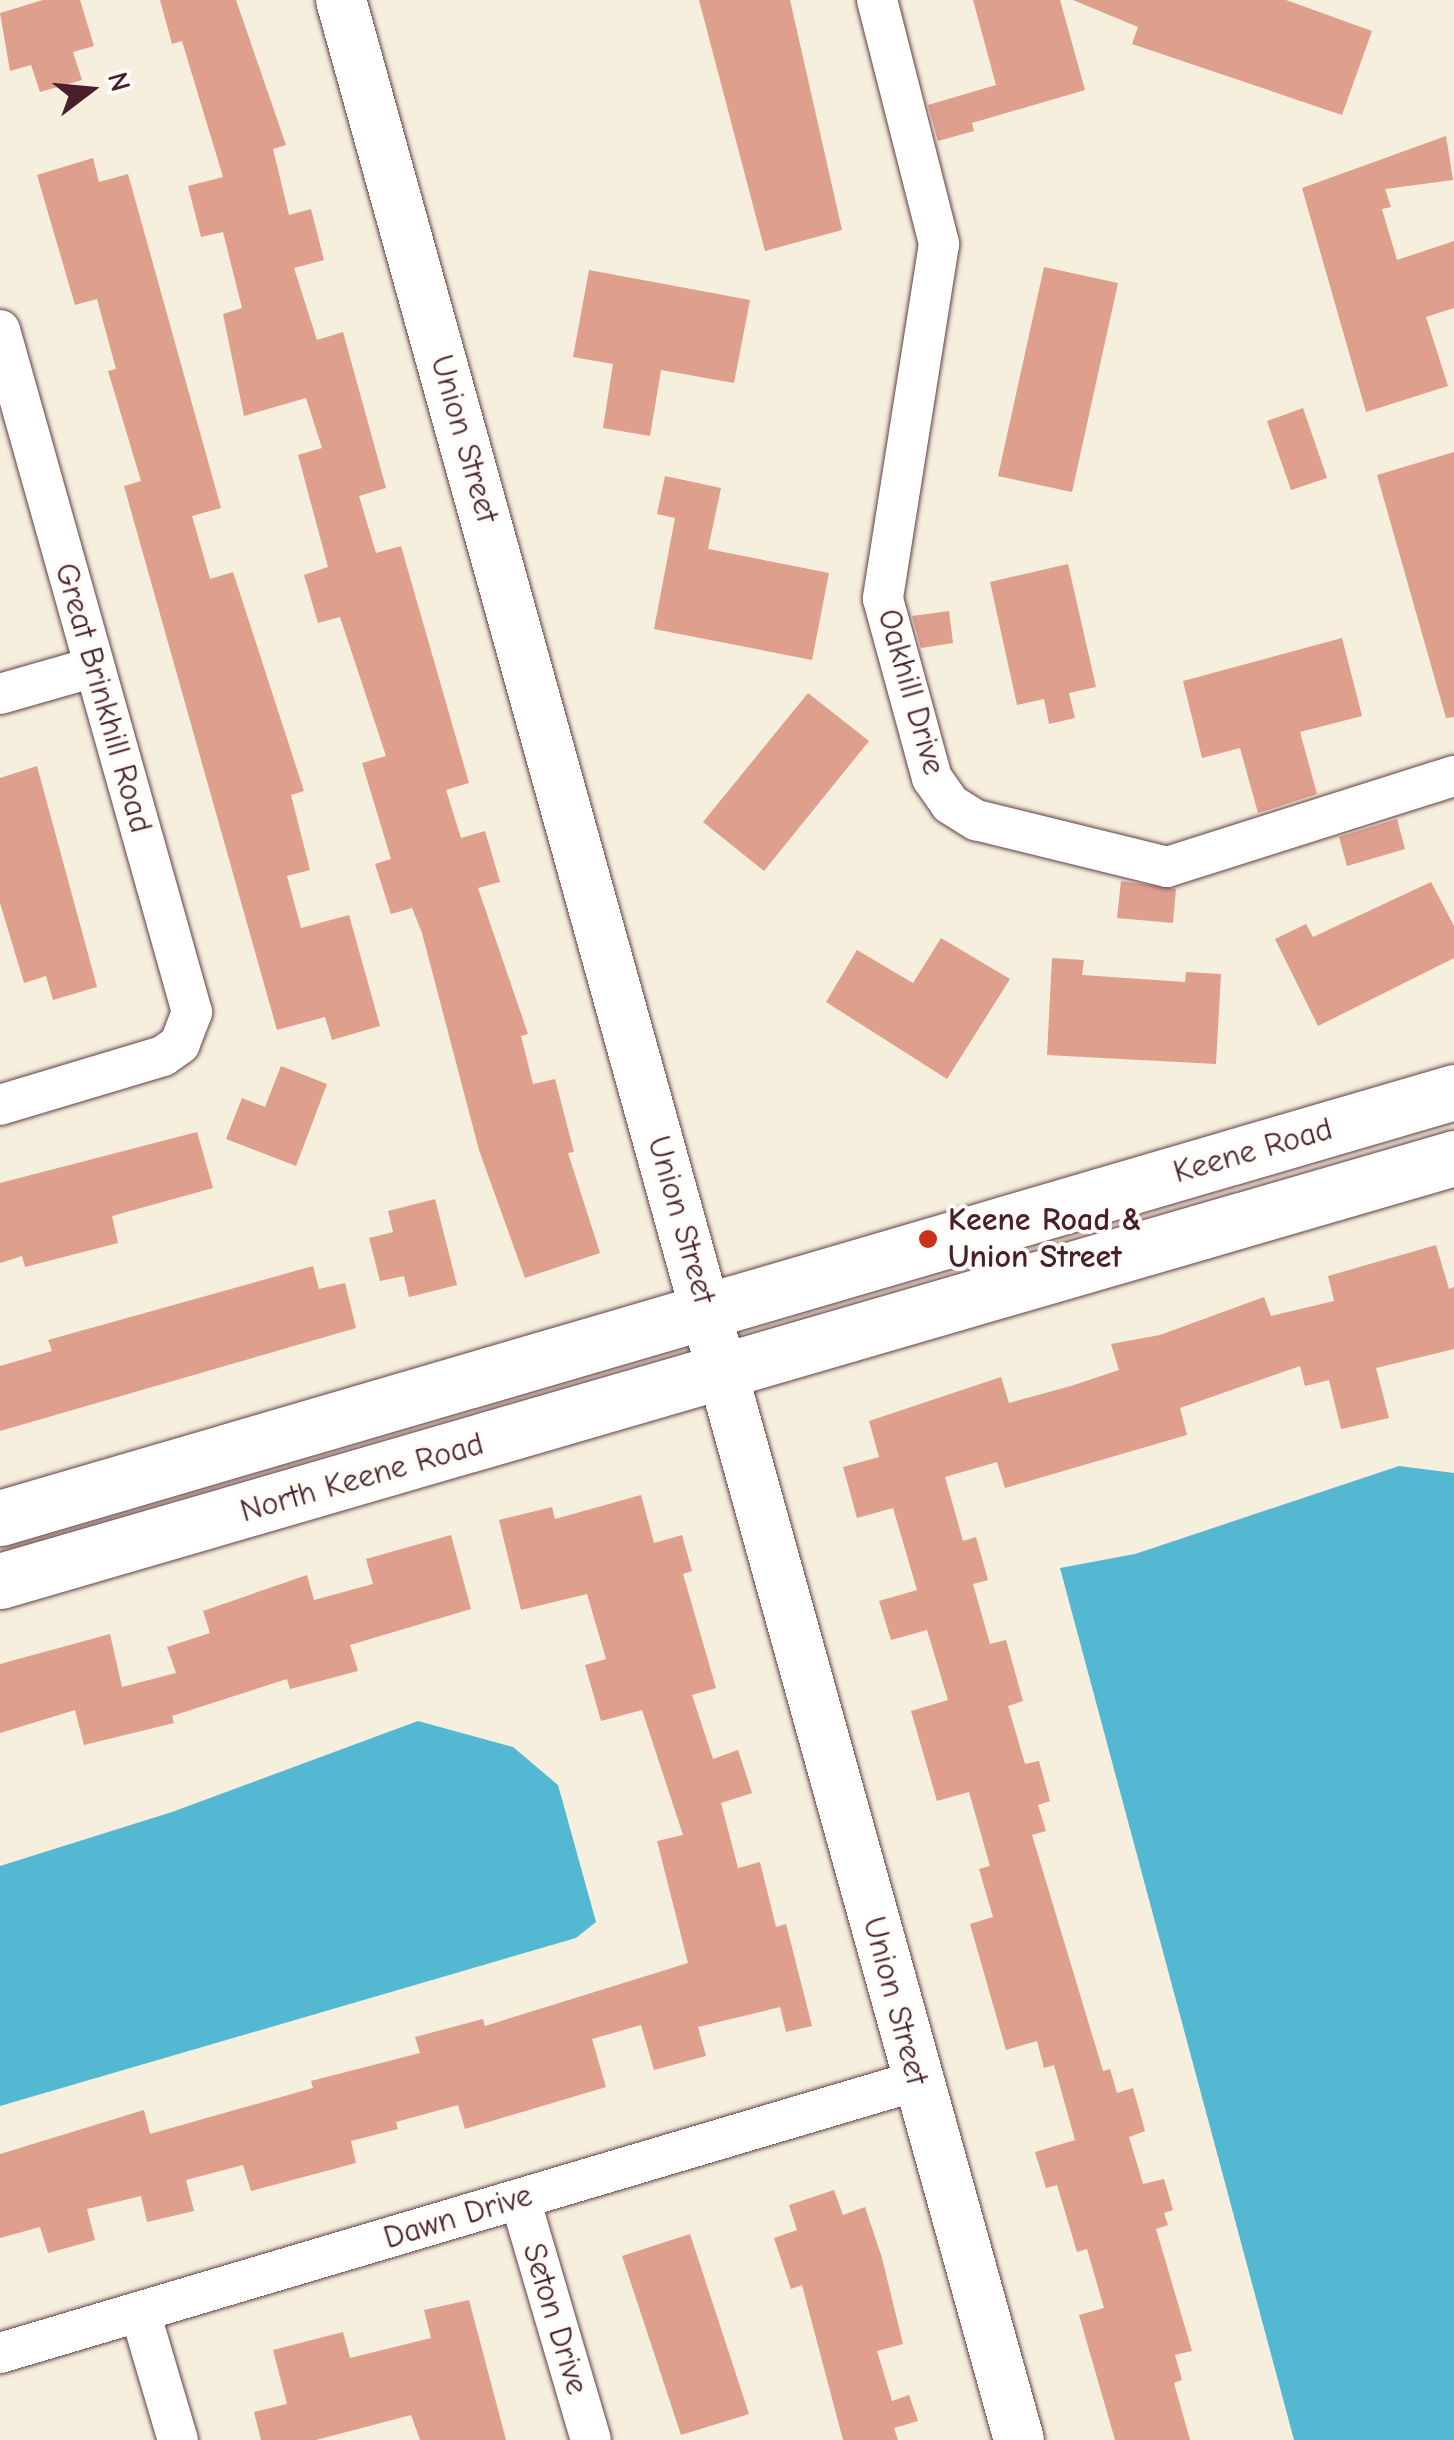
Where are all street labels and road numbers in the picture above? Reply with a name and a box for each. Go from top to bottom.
street label: Union Street [422,351,506,527]
street label: Great Brinkhill Road [46,559,160,837]
street label: Oakhill Drive [869,605,953,779]
street label: Keene Road [1169,1110,1337,1192]
street label: Union Street [639,1132,723,1308]
street label: North Keene Road [236,1425,488,1531]
street label: Union Street [854,1913,936,2089]
street label: Dawn Drive [379,2176,537,2258]
street label: Seton Drive [514,2239,596,2399]

